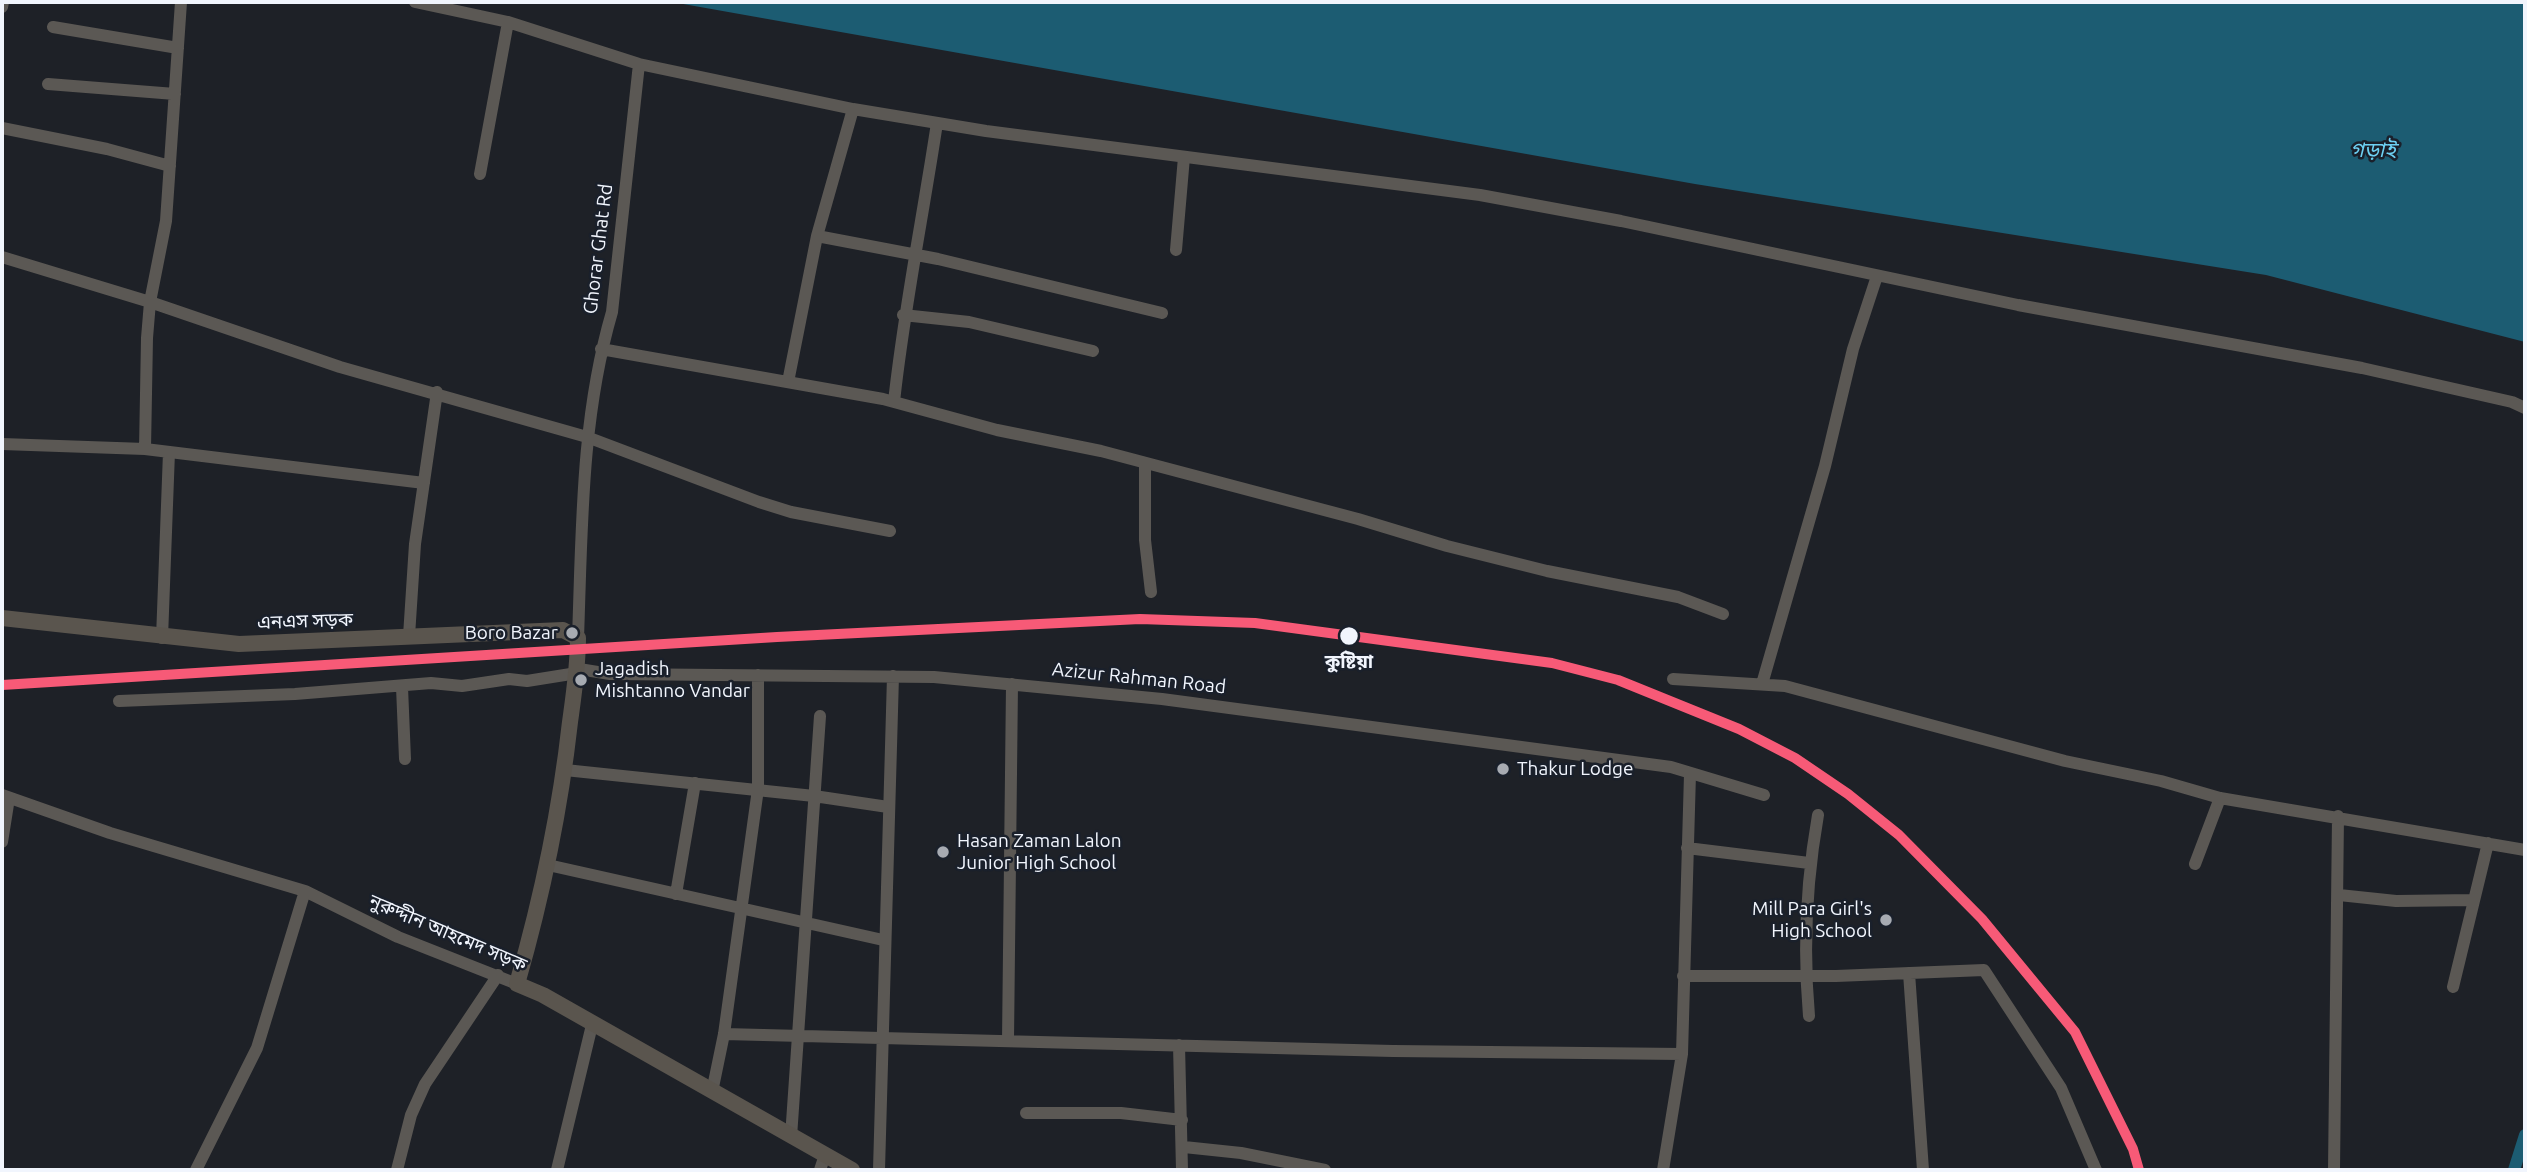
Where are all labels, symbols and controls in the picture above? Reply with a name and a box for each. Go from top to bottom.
water label: গড়াই [2350,137,2396,163]
street label: Ghorar Ghat Rd [579,183,617,315]
street label: এনএস সড়ক [257,608,353,634]
place label: Boro Bazar [465,622,558,644]
marker: Boro Bazar [564,625,580,641]
marker: কুষ্টিয়া [1338,625,1360,647]
place label: কুষ্টিয়া [1325,651,1373,673]
place label: Jagadish Mishtanno Vandar [595,658,750,702]
street label: Azizur Rahman Road [1051,658,1227,698]
marker: Jagadish Mishtanno Vandar [573,672,589,688]
place label: Thakur Lodge [1517,758,1633,780]
marker: Thakur Lodge [1495,761,1511,777]
place label: Hasan Zaman Lalon Junior High School [957,830,1122,874]
marker: Hasan Zaman Lalon Junior High School [935,844,951,860]
street label: নুরুদ্দীন আহমেদ সড়ক [366,890,530,976]
place label: Mill Para Girl's High School [1752,898,1872,942]
marker: Mill Para Girl's High School [1878,912,1894,928]

